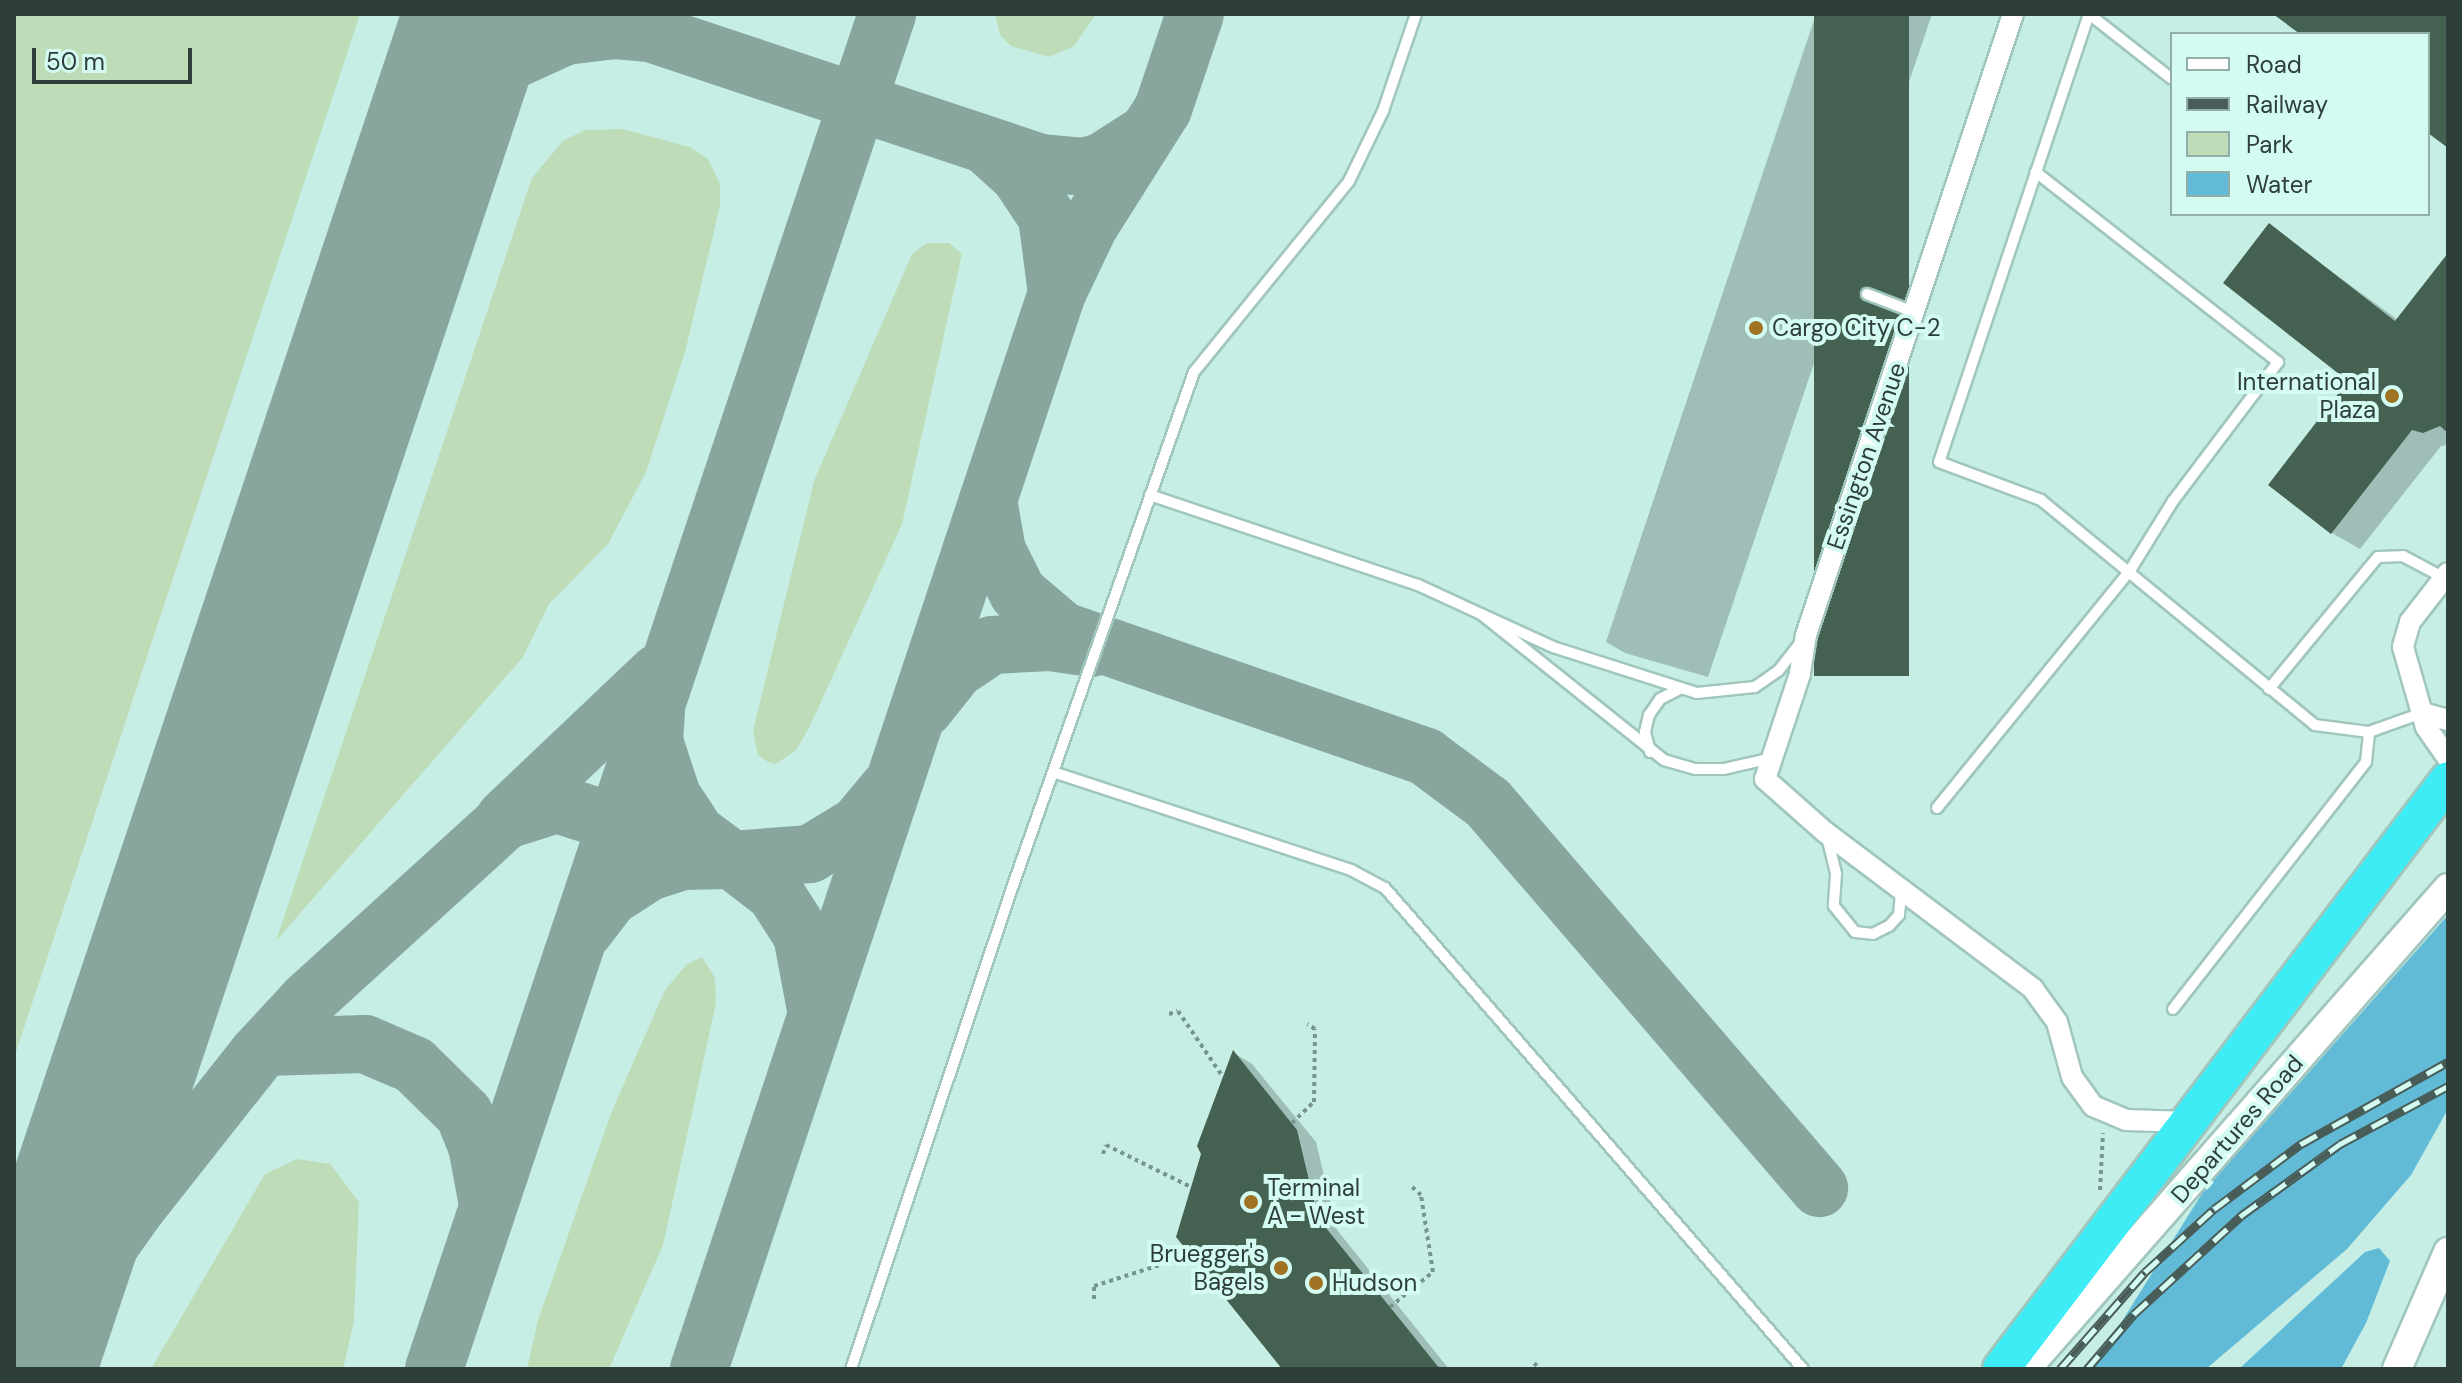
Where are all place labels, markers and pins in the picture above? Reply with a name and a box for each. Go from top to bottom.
place label: Cargo City C-2 [1772,314,1941,342]
marker: Cargo City C-2 [1747,319,1765,337]
place label: International Plaza [2237,368,2376,424]
marker: International Plaza [2383,387,2401,405]
place label: Terminal A - West [1267,1174,1365,1230]
marker: Terminal A - West [1242,1193,1260,1211]
place label: Bruegger's Bagels [1150,1240,1265,1296]
marker: Bruegger's Bagels [1272,1259,1290,1277]
place label: Hudson [1332,1269,1417,1297]
marker: Hudson [1307,1274,1325,1292]

